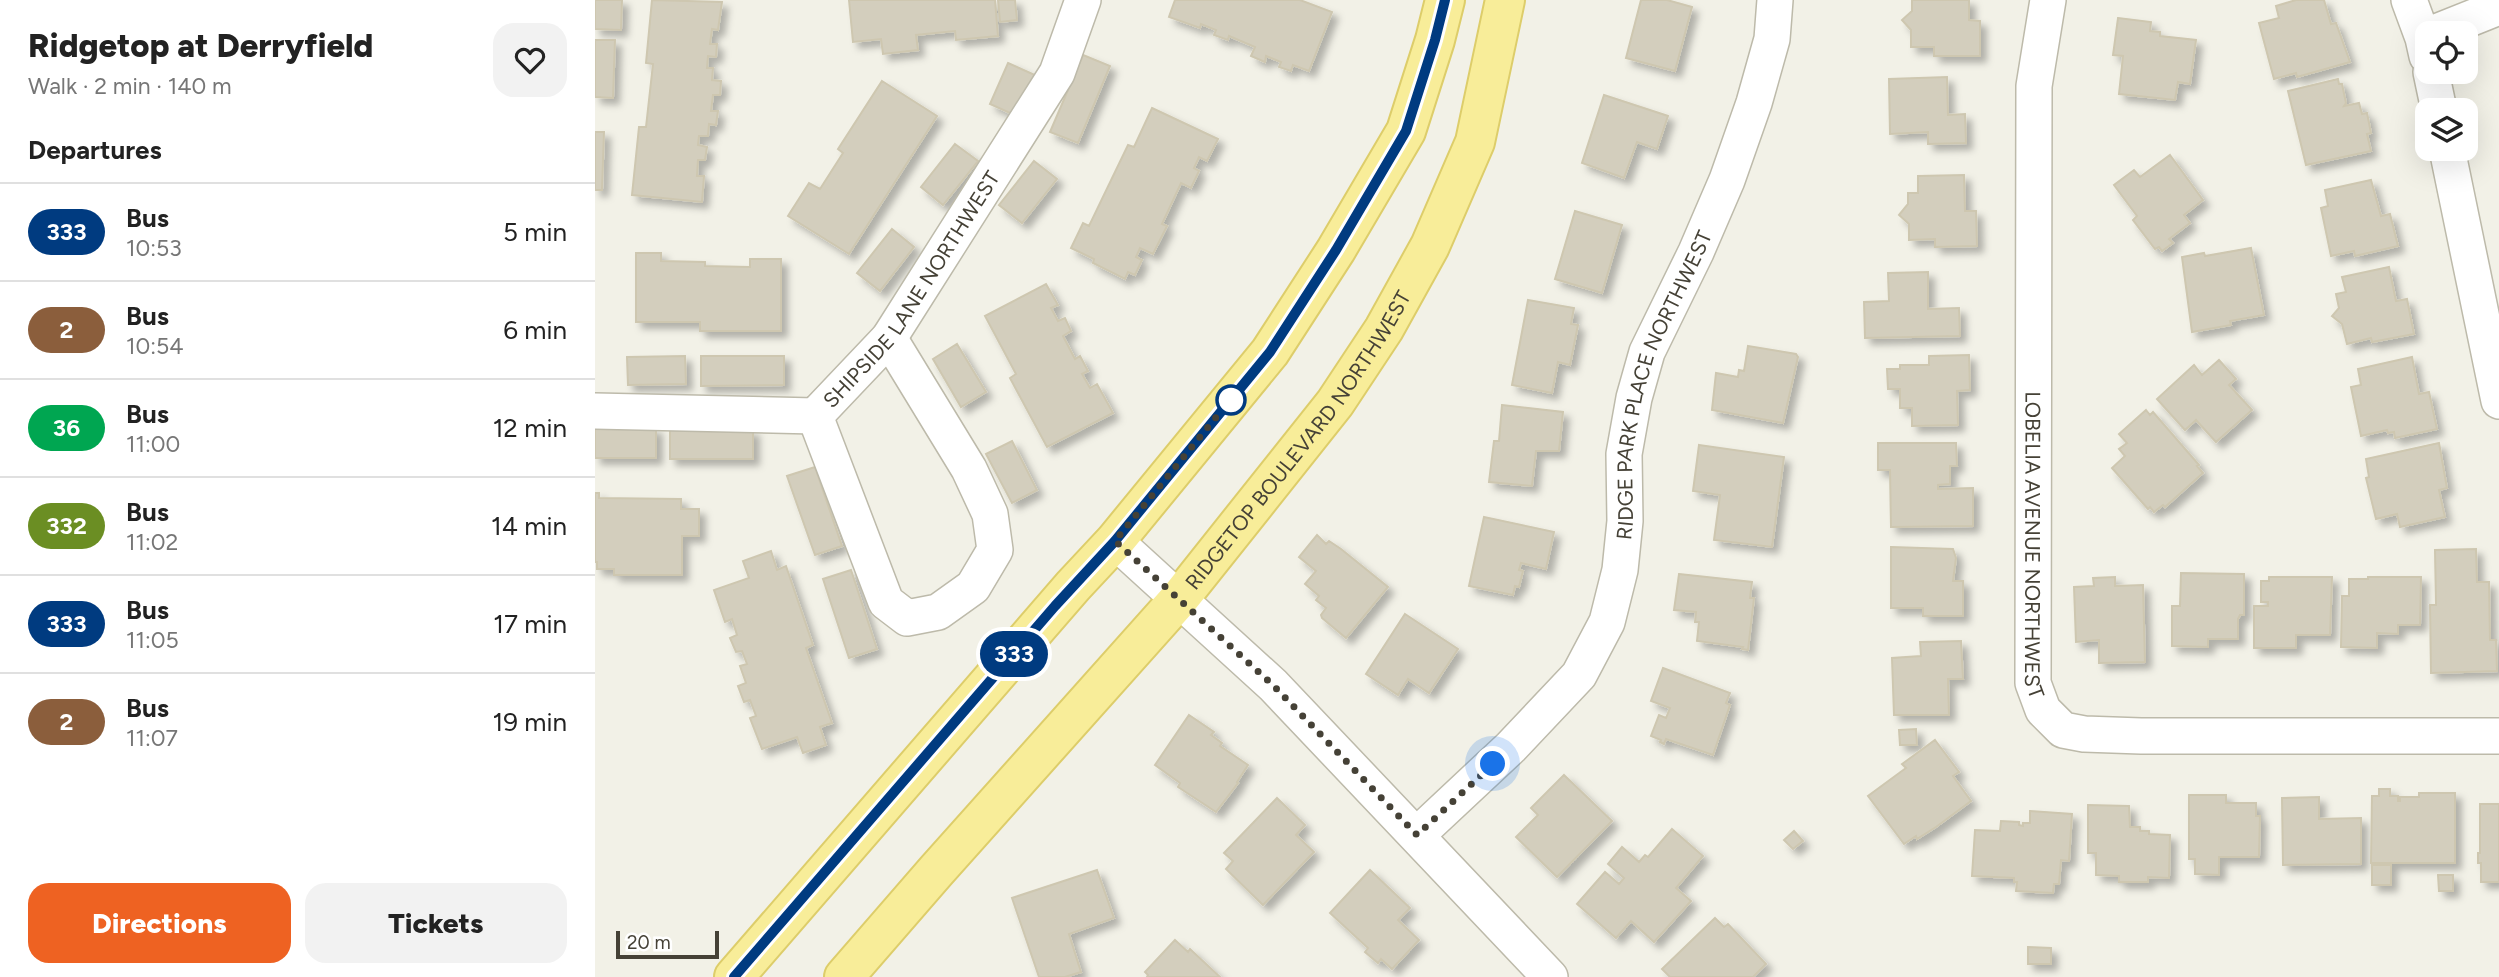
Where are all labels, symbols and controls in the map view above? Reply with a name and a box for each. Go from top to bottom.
map controls [2415,21,2478,161]
button: locate [2415,21,2478,84]
button: heart [493,23,567,97]
text: Ridgetop at Derryfield [28,26,373,65]
text: Walk · 2 min · 140 m [28,72,232,100]
button: layers [2415,98,2478,161]
text: Departures [28,134,162,166]
street label: SHIPSIDE LANE NORTHWEST [817,166,1005,412]
text: Bus [126,202,169,234]
text: 5 min [503,216,567,248]
text: 333 [46,217,87,246]
street label: RIDGE PARK PLACE NORTHWEST [1611,226,1717,541]
text: 10:53 [126,234,182,262]
street label: RIDGETOP BOULEVARD NORTHWEST [1179,286,1416,594]
text: Bus [126,300,169,332]
text: 6 min [503,314,567,346]
text: 2 [60,315,73,344]
text: 10:54 [126,332,184,360]
unlabelled marker [1216,385,1246,415]
street label: LOBELIA AVENUE NORTHWEST [2020,391,2050,702]
text: Bus [126,398,169,430]
text: 12 min [493,412,567,444]
text: 36 [53,413,80,442]
text: 11:00 [126,430,180,458]
text: Bus [126,496,169,528]
text: 14 min [491,510,567,542]
text: 332 [46,511,87,540]
text: 11:02 [126,528,178,556]
text: Bus [126,594,169,626]
text: 17 min [493,608,567,640]
text: 333 [46,609,87,638]
text: 11:05 [126,626,179,654]
line badge: 333 [974,631,1054,677]
text: 333 [994,639,1034,668]
text: Bus [126,692,169,724]
text: 19 min [492,706,567,738]
text: 2 [60,707,73,736]
text: 11:07 [126,724,178,752]
your location [1475,746,1510,781]
button: Directions [28,883,291,963]
button: Tickets [305,883,567,963]
scale bar [616,928,719,960]
text: 20 m [627,931,671,954]

